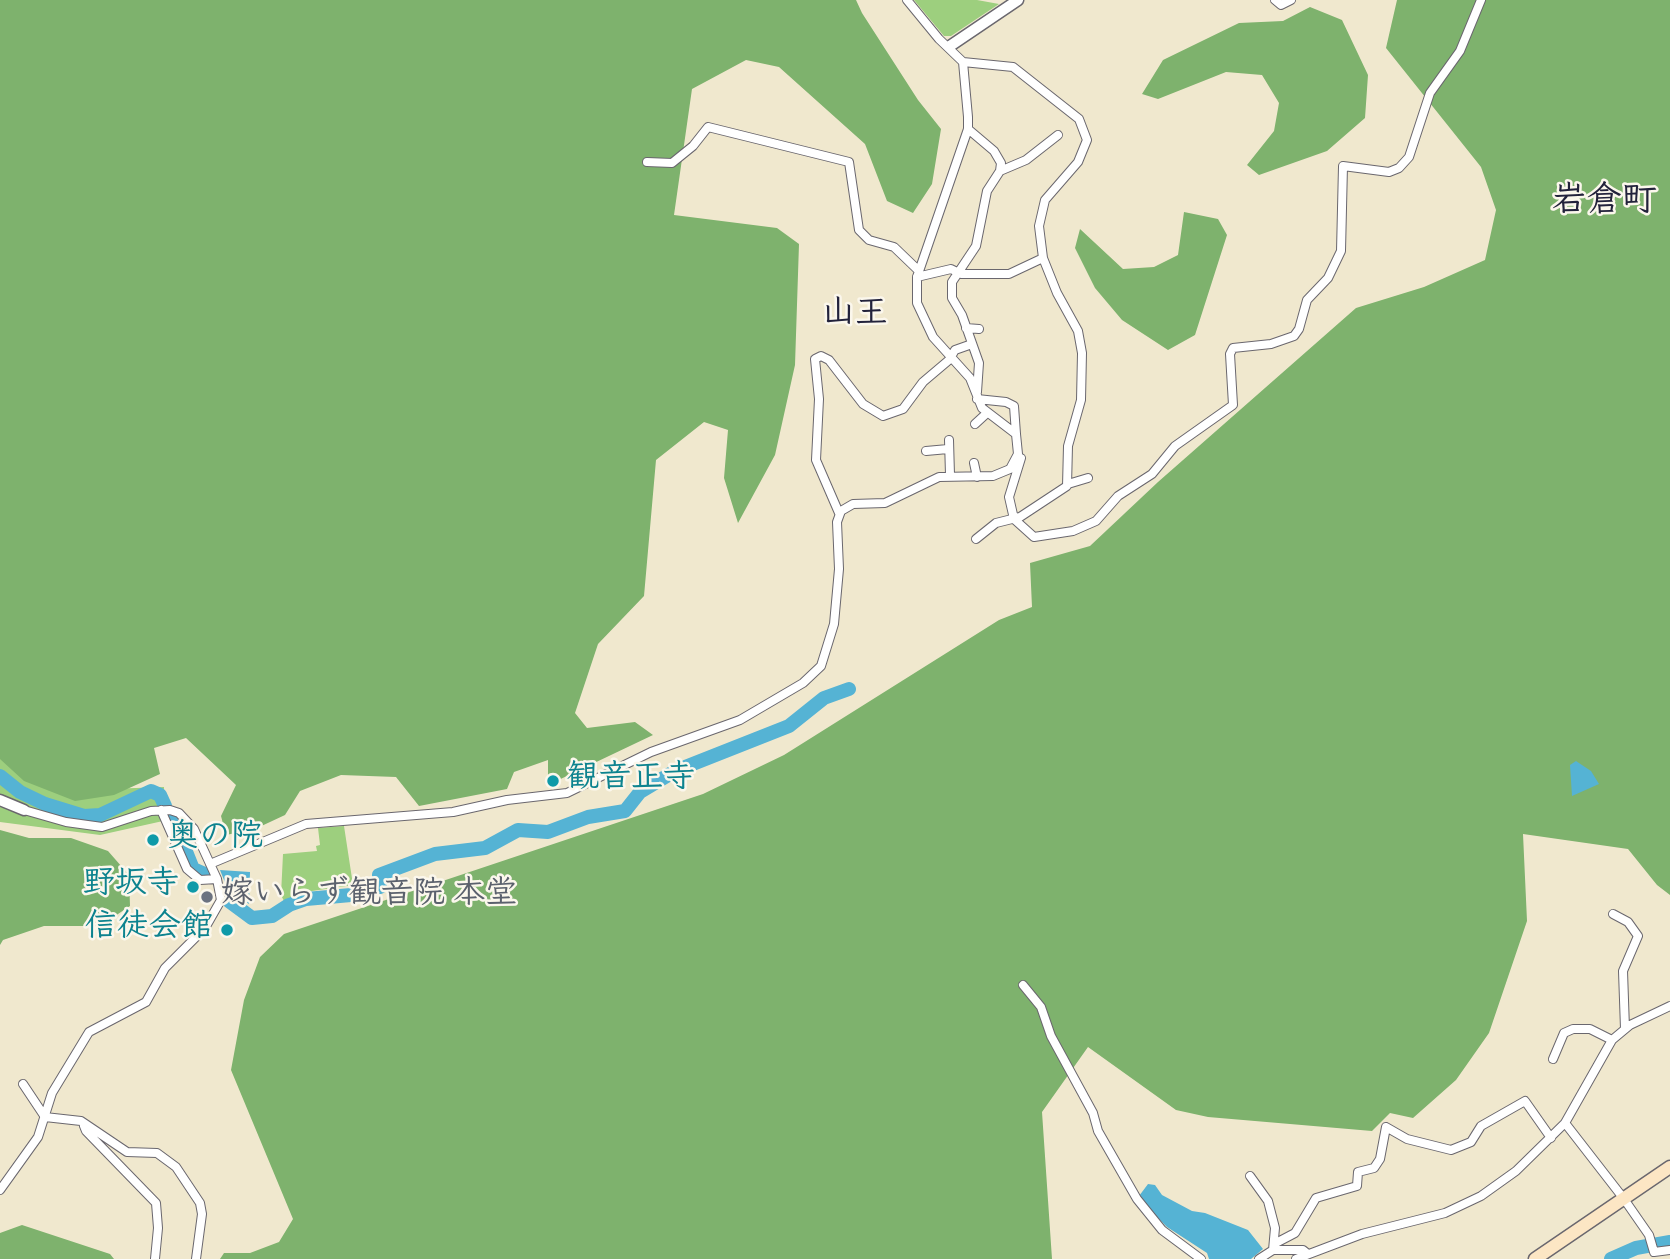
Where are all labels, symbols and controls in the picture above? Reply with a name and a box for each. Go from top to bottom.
district label: 岩倉町 [1552,183,1656,225]
district label: 山王 [822,297,888,337]
place label: 観音正寺 [567,762,695,800]
marker: 観音正寺 [545,773,561,789]
place label: 奥の院 [167,821,263,859]
marker: 奥の院 [145,832,161,848]
place label: 野坂寺 [83,868,179,906]
place label: 嫁いらず観音院 本堂 [221,878,517,916]
marker: 野坂寺 [185,879,201,895]
marker: 嫁いらず観音院 本堂 [199,889,215,905]
place label: 信徒会館 [85,911,213,949]
marker: 信徒会館 [219,922,235,938]

